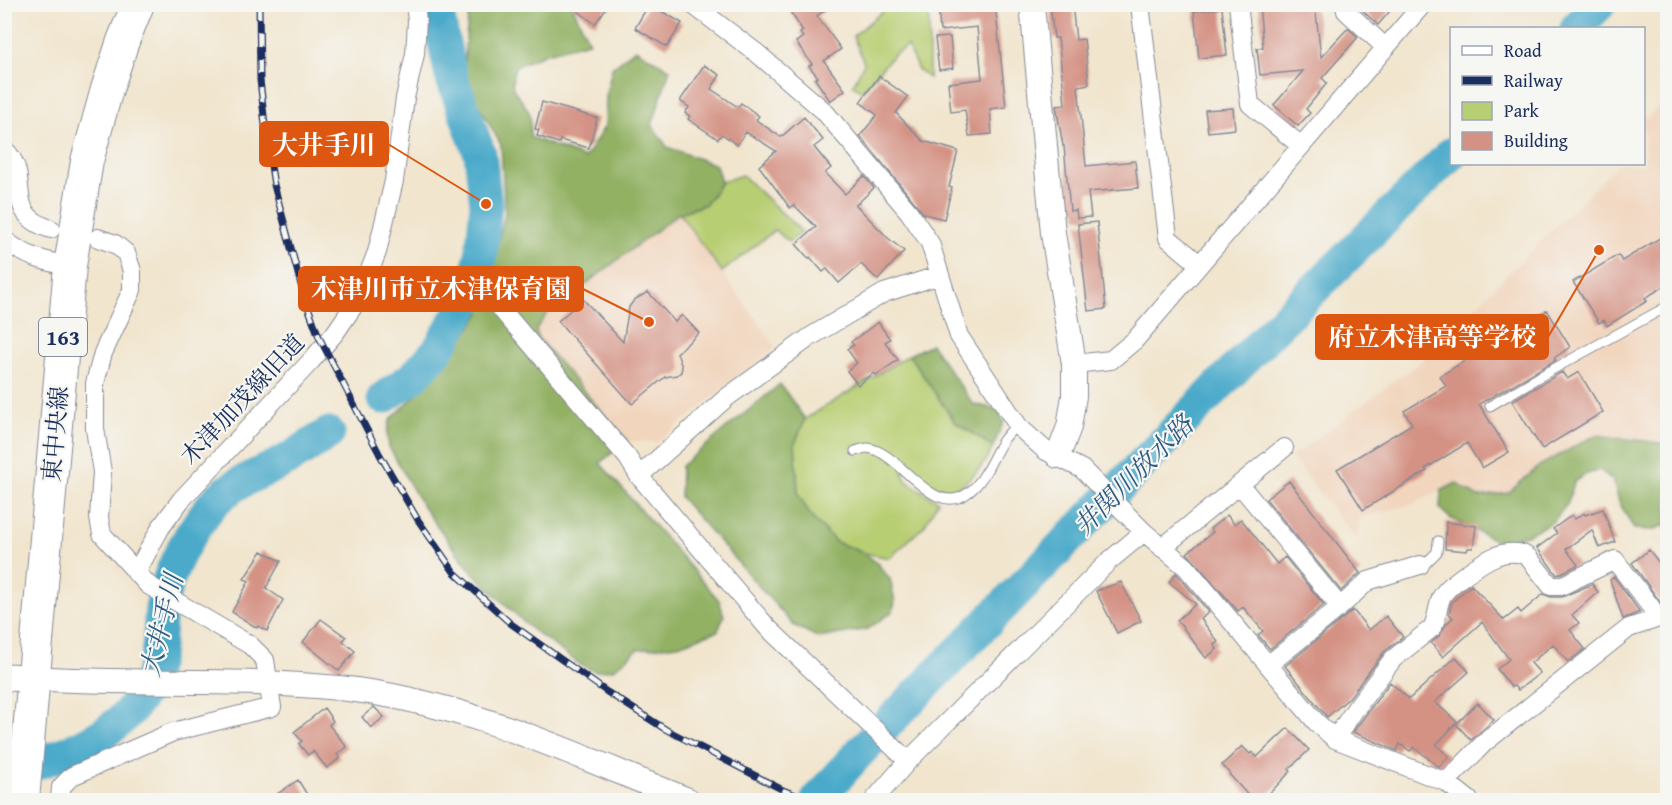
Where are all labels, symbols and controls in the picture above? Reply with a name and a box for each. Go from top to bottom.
legend [1450,27,1645,165]
text: Road [1504,37,1542,64]
text: Railway [1504,67,1563,94]
text: Park [1504,97,1540,124]
callout: 大井手川 [260,122,388,166]
text: 大井手川 [272,125,376,164]
text: Building [1504,127,1568,154]
callout: 木津川市立木津保育園 [299,267,583,311]
text: 木津川市立木津保育園 [311,269,571,308]
callout: 府立木津高等学校 [1316,315,1548,359]
text: 府立木津高等学校 [1328,317,1536,356]
road number: 163 [39,318,87,356]
street label: 木津加茂線旧道 [172,326,312,472]
street label: 東中央線 [33,385,77,483]
water label: 井関川放水路 [1064,405,1203,544]
water label: 大井手川 [129,567,193,680]

